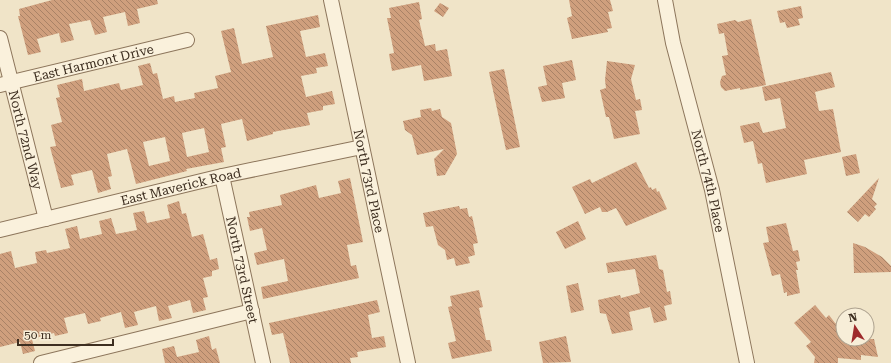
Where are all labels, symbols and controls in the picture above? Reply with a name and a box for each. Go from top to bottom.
street label: East Harmont Drive [32,41,155,84]
street label: North 72nd Way [6,88,46,191]
street label: North 73rd Place [351,128,388,234]
street label: North 74th Place [689,128,728,233]
street label: East Maverick Road [119,165,243,208]
street label: North 73rd Street [224,215,262,325]
north arrow [835,307,875,347]
text: N [848,310,859,325]
scale bar [18,321,113,347]
text: 50 m [24,328,51,342]

